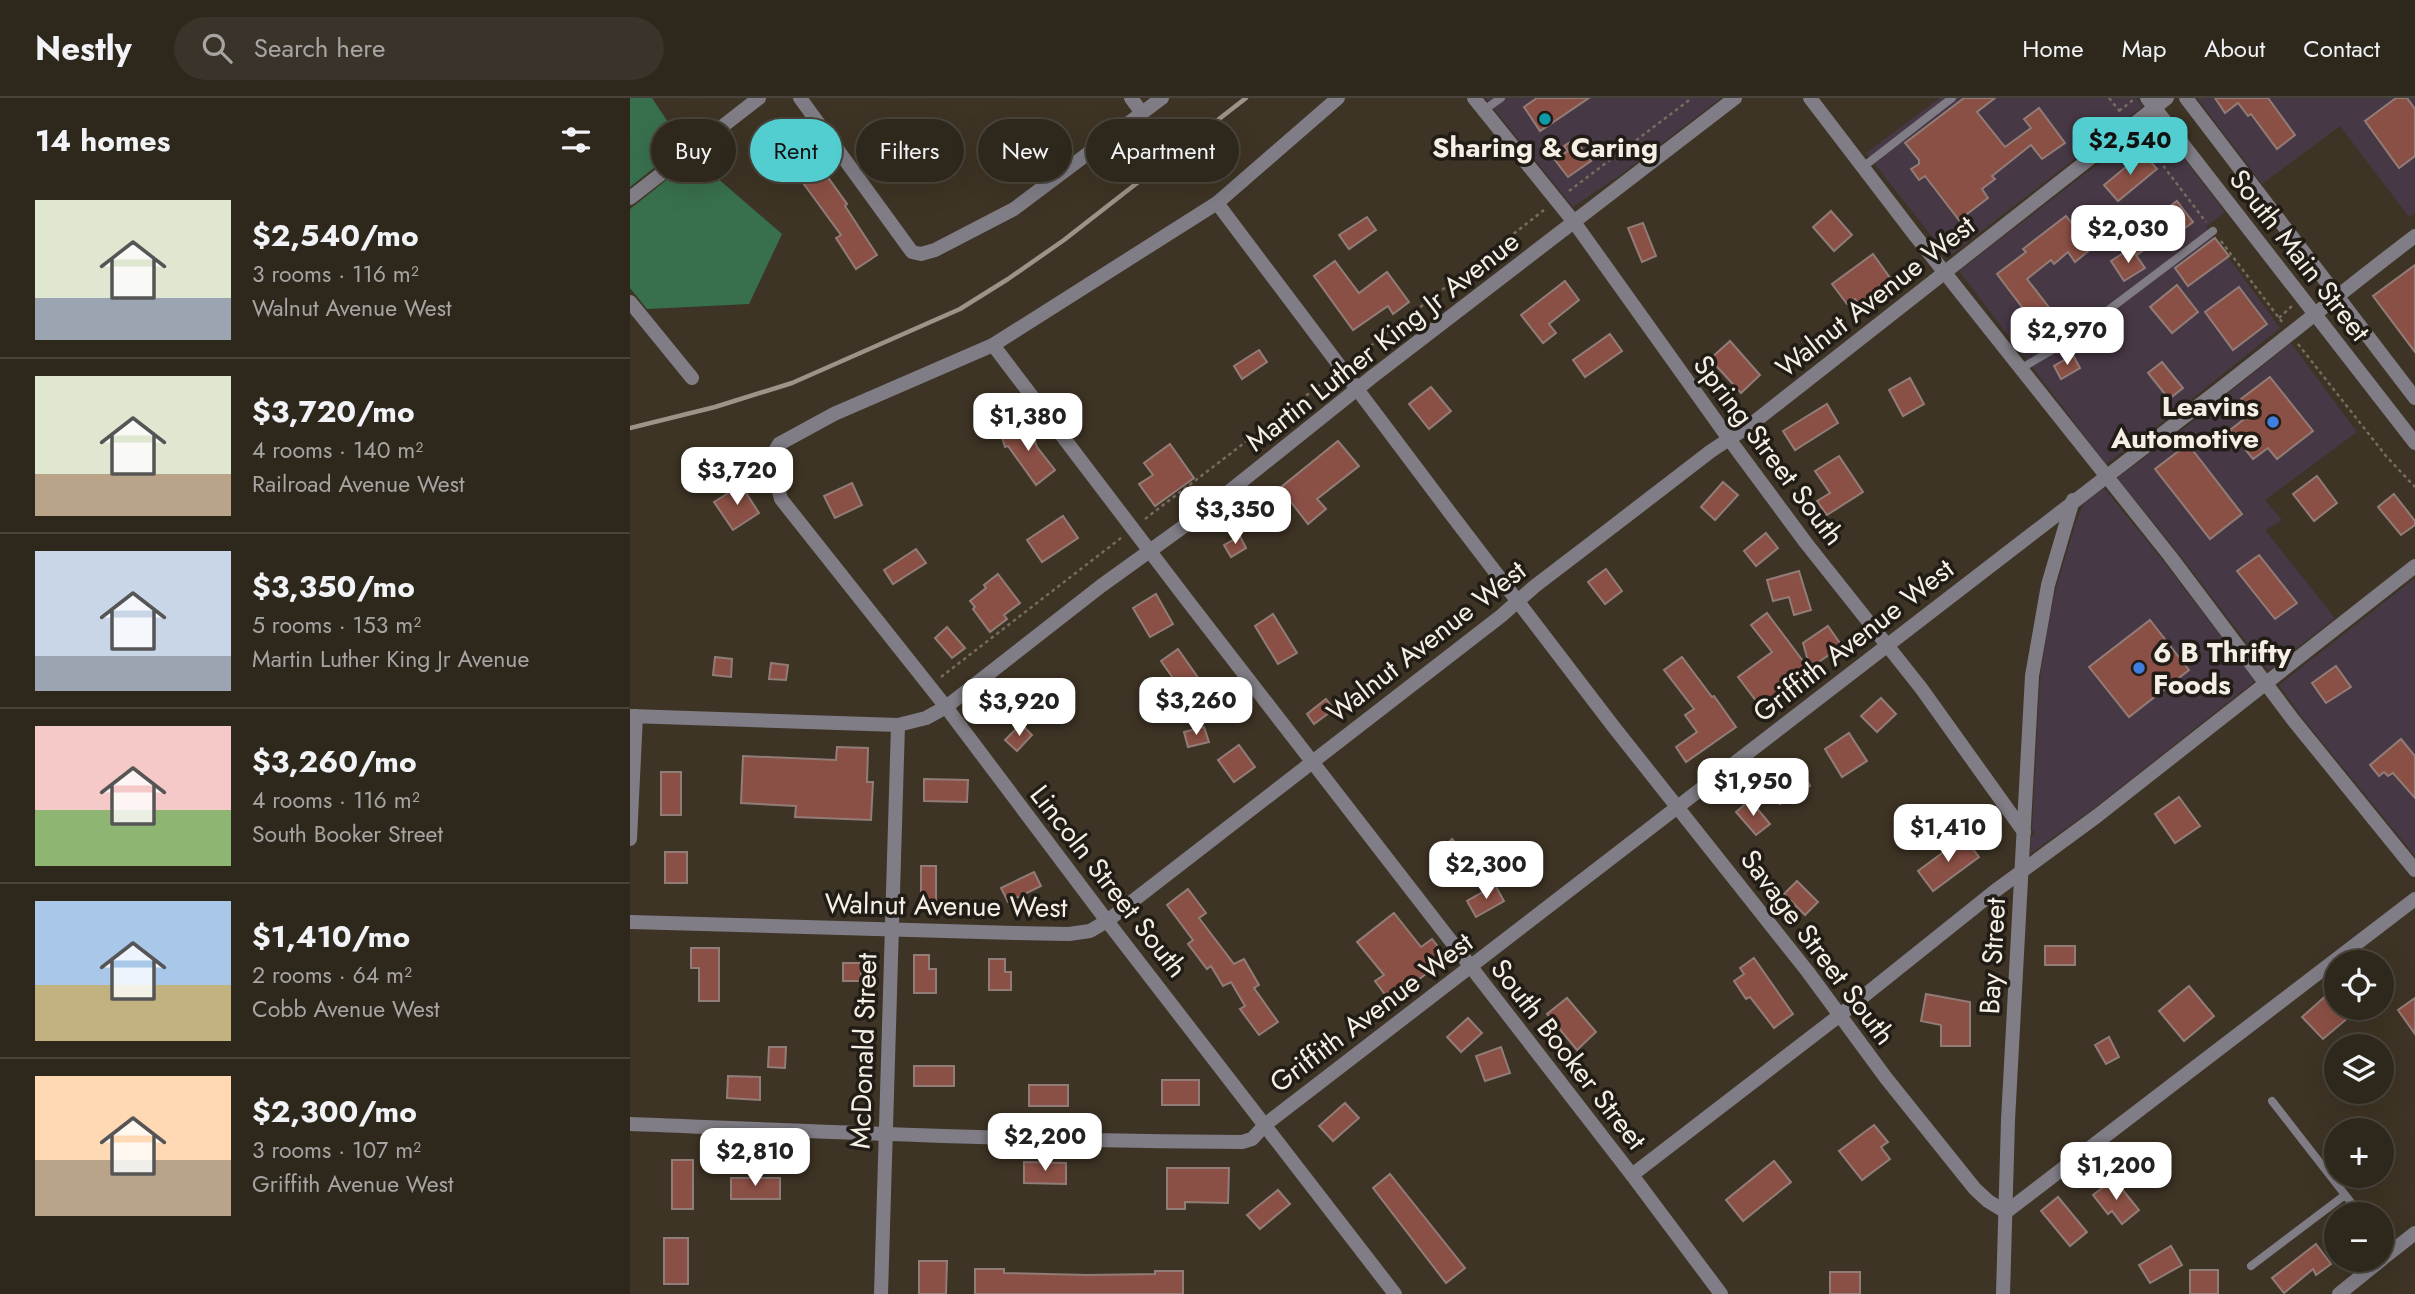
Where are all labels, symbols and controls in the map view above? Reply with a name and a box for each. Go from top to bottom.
search box [174,17,664,80]
text: Nestly [35,25,132,72]
icon: search [198,29,236,67]
text: Search here [254,29,385,67]
text: Home [2022,31,2084,66]
text: Map [2122,31,2166,66]
text: About [2204,31,2265,66]
text: Contact [2303,31,2380,66]
marker: Sharing & Caring [1537,111,1553,127]
pin: $2,540 [2073,118,2187,177]
text: 14 homes [35,119,170,162]
chip: Buy [651,119,736,182]
chip: Rent [750,119,842,182]
chip: Filters [856,119,964,182]
chip: New [978,119,1072,182]
chip: Apartment [1086,119,1239,182]
icon: filters [557,121,595,159]
text: $2,540 [2089,123,2171,157]
place label: Sharing & Caring [1432,127,1658,168]
street label: South Main Street [2219,161,2380,350]
street label: Walnut Avenue West [1767,205,1984,387]
pin: $2,030 [2071,206,2185,265]
text: $2,030 [2087,211,2169,245]
text: $2,540/mo [252,214,419,257]
street label: Martin Luther King Jr Avenue [1237,221,1528,461]
icon: home [91,228,175,312]
text: 3 rooms · 116 m² [252,257,419,291]
text: Walnut Avenue West [252,291,452,325]
pin: $2,970 [2010,308,2124,367]
text: $2,970 [2027,313,2107,347]
street label: Spring Street South [1683,346,1854,554]
place label: Leavins Automotive [2110,386,2259,459]
text: $3,720/mo [252,390,415,433]
pin: $1,380 [971,394,1085,453]
text: $1,380 [989,399,1067,433]
icon: home [91,404,175,488]
marker: Leavins Automotive [2265,414,2281,430]
text: 4 rooms · 140 m² [252,433,423,467]
pin: $3,720 [680,448,794,507]
text: $3,720 [697,453,777,487]
text: Railroad Avenue West [252,467,465,501]
pin: $3,350 [1178,486,1292,546]
text: $3,350 [1195,492,1275,526]
street label: Griffith Avenue West [1744,549,1963,732]
street label: Walnut Avenue West [1318,550,1535,732]
text: $3,350/mo [252,565,415,608]
icon: home [91,579,175,663]
text: 5 rooms · 153 m² [252,608,421,642]
place label: 6 B Thrifty Foods [2153,632,2292,705]
text: Martin Luther King Jr Avenue [252,642,529,676]
marker: 6 B Thrifty Foods [2131,660,2147,676]
pin: $3,920 [962,678,1076,738]
pin: $3,260 [1139,678,1253,737]
text: $3,260 [1155,683,1237,717]
text: $3,920 [978,684,1060,718]
text: $3,260/mo [252,740,417,783]
icon: home [91,754,175,838]
pin: $1,950 [1696,758,1810,818]
text: $1,950 [1714,764,1792,798]
street label: Lincoln Street South [1020,776,1197,986]
text: 4 rooms · 116 m² [252,783,420,817]
pin: $1,410 [1891,804,2005,864]
text: $1,410 [1910,810,1986,844]
text: South Booker Street [252,817,443,851]
street label: Savage Street South [1730,841,1905,1054]
pin: $2,300 [1429,842,1543,901]
text: $2,300 [1445,847,1527,881]
street label: Walnut Avenue West [824,883,1068,928]
street label: Bay Street [1969,897,2016,1015]
text: $1,410/mo [252,915,410,958]
street label: Griffith Avenue West [1261,922,1482,1103]
icon: home [91,929,175,1013]
street label: South Booker Street [1481,950,1656,1159]
map controls [2324,950,2394,1272]
button: locate [2324,950,2394,1020]
street label: McDonald Street [840,952,887,1150]
text: 2 rooms · 64 m² [252,958,412,992]
text: Cobb Avenue West [252,992,440,1026]
button: layers [2324,1034,2394,1104]
text: $2,300/mo [252,1090,417,1133]
icon: home [91,1104,175,1188]
pin: $2,200 [988,1114,1102,1173]
button: + [2324,1118,2394,1188]
text: $2,200 [1004,1119,1086,1153]
pin: $2,810 [698,1128,812,1188]
text: 3 rooms · 107 m² [252,1133,421,1167]
text: $2,810 [716,1134,794,1168]
pin: $1,200 [2059,1142,2173,1202]
text: $1,200 [2076,1148,2156,1182]
text: Griffith Avenue West [252,1167,453,1201]
button: − [2324,1202,2394,1272]

